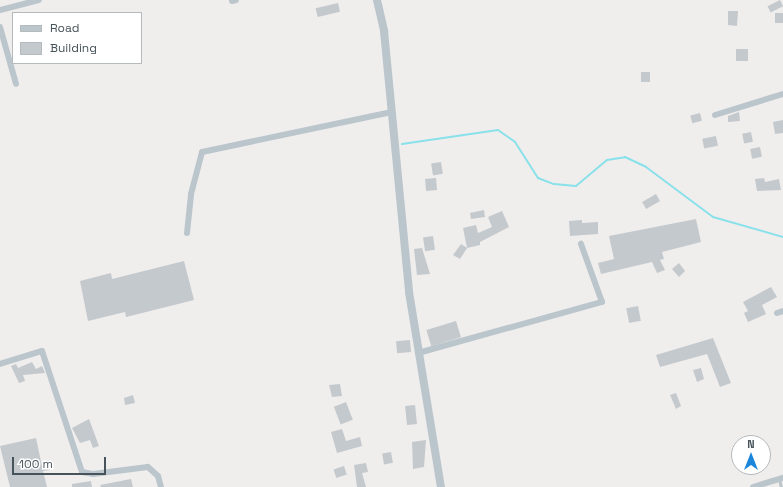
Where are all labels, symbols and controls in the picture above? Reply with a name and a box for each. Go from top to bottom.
legend [12,12,142,64]
text: Road [50,20,79,36]
text: Building [50,40,97,56]
north arrow [731,435,771,475]
text: N [747,437,755,451]
scale bar [14,449,108,475]
text: 100 m [19,456,53,472]

